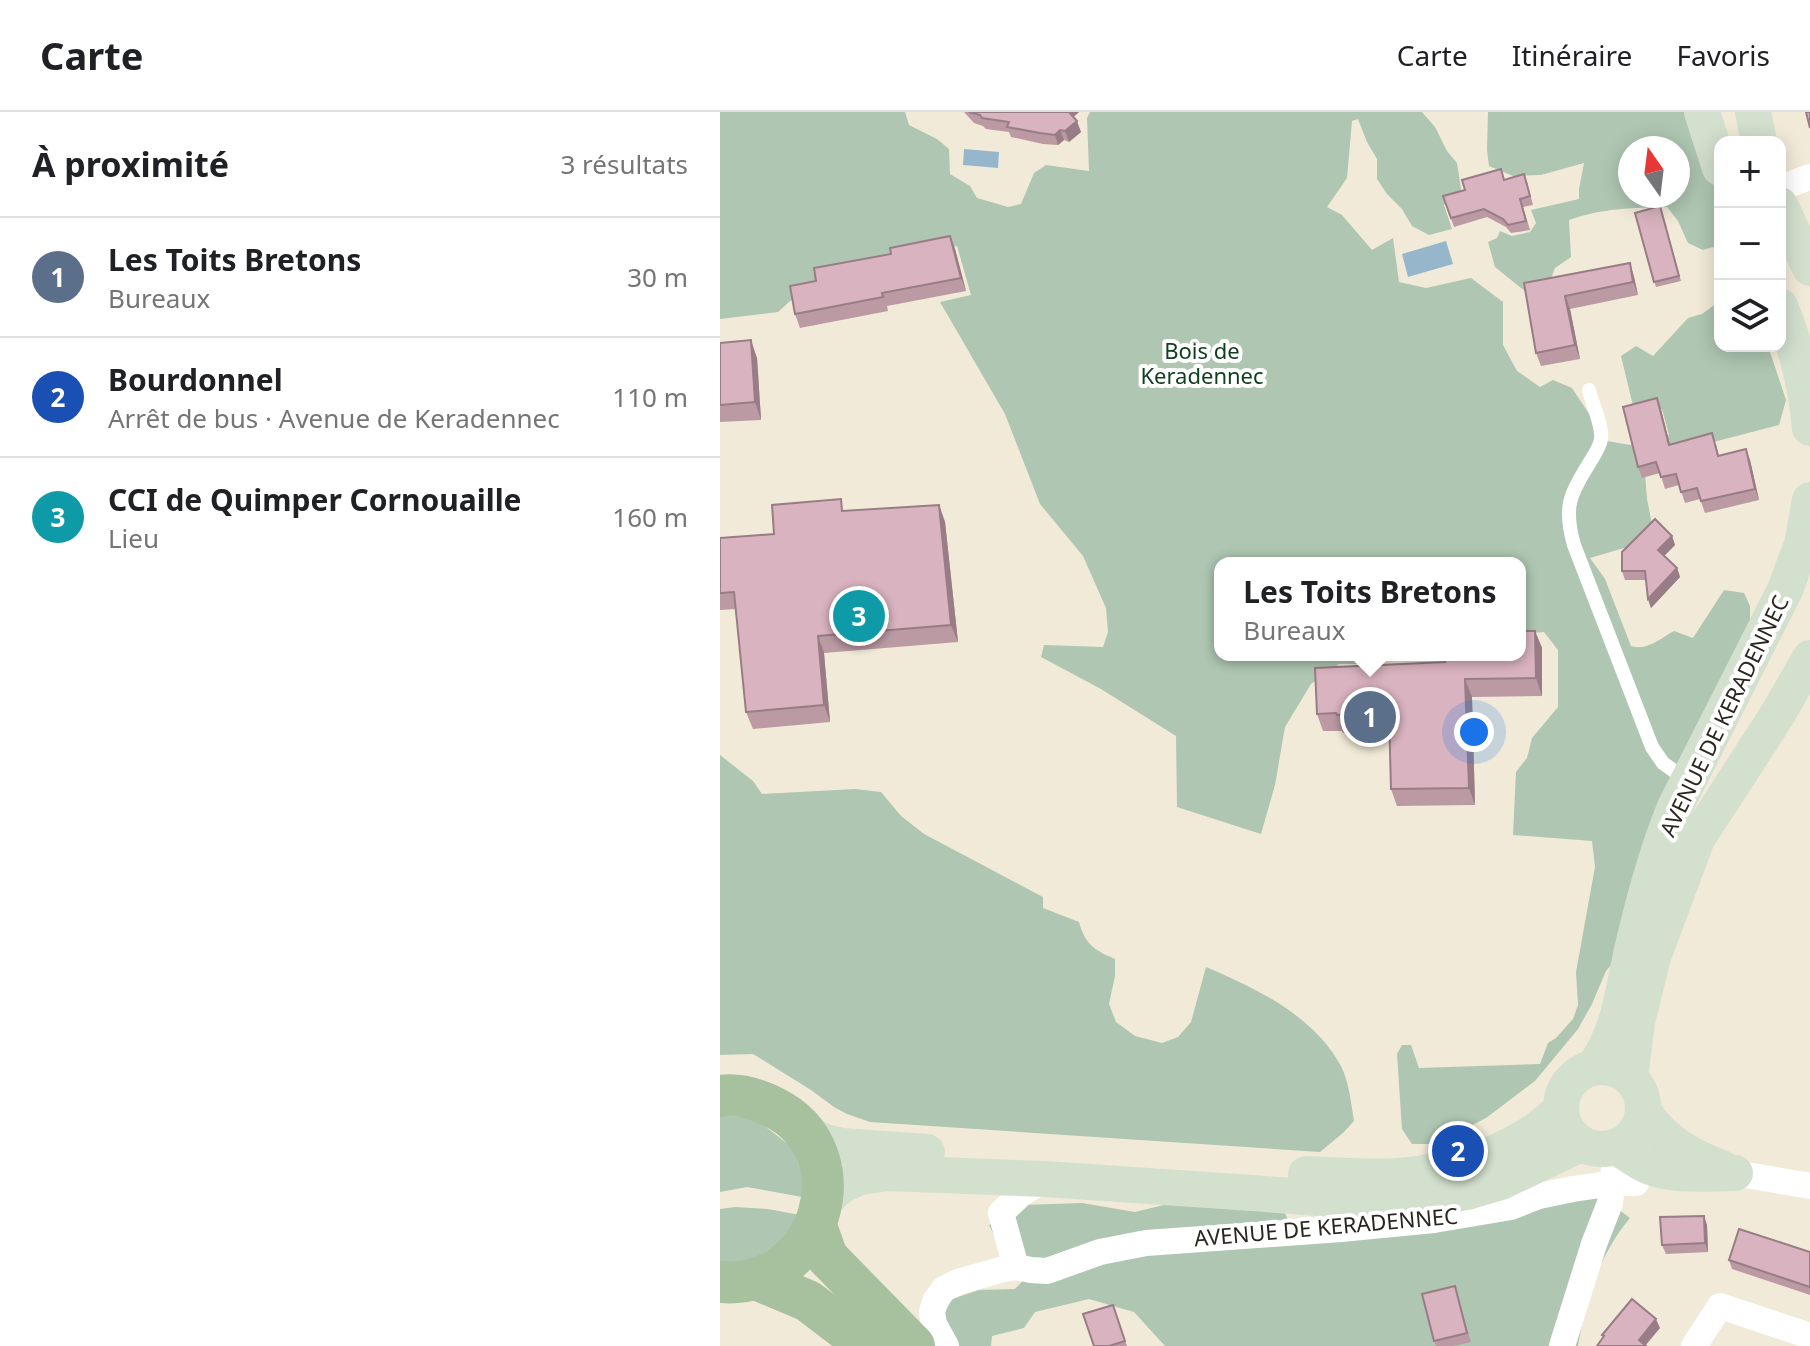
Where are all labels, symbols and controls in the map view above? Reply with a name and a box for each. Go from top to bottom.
text: Carte [40,29,143,81]
text: Carte [1397,36,1468,74]
text: Itinéraire [1512,36,1632,74]
text: Favoris [1676,36,1770,74]
north arrow [1618,136,1690,208]
map controls [1714,136,1786,352]
button: + [1714,136,1786,208]
text: À proximité [32,141,229,187]
text: 3 résultats [560,146,688,182]
button: − [1714,208,1786,280]
text: Les Toits Bretons [108,239,361,280]
text: 1 [51,259,65,295]
text: 30 m [627,259,688,295]
text: Bureaux [108,280,210,316]
button: layers [1714,280,1786,352]
park label: Bois de Keradennec [1140,335,1264,390]
text: Bourdonnel [108,359,283,400]
text: 2 [51,379,65,415]
text: 110 m [612,379,688,415]
text: Arrêt de bus · Avenue de Keradennec [108,400,560,436]
text: CCI de Quimper Cornouaille [108,479,522,520]
text: 3 [51,499,65,535]
text: 160 m [612,499,688,535]
text: Lieu [108,520,159,556]
popup [1214,557,1526,661]
text: Les Toits Bretons [1243,571,1497,612]
pin: 3 [833,586,885,646]
street label: AVENUE DE KERADENNEC [1652,590,1795,841]
text: Bureaux [1243,612,1346,648]
pin: 1 [1344,687,1396,747]
your location [1454,712,1494,752]
pin: 2 [1432,1121,1484,1181]
street label: AVENUE DE KERADENNEC [1193,1200,1459,1252]

